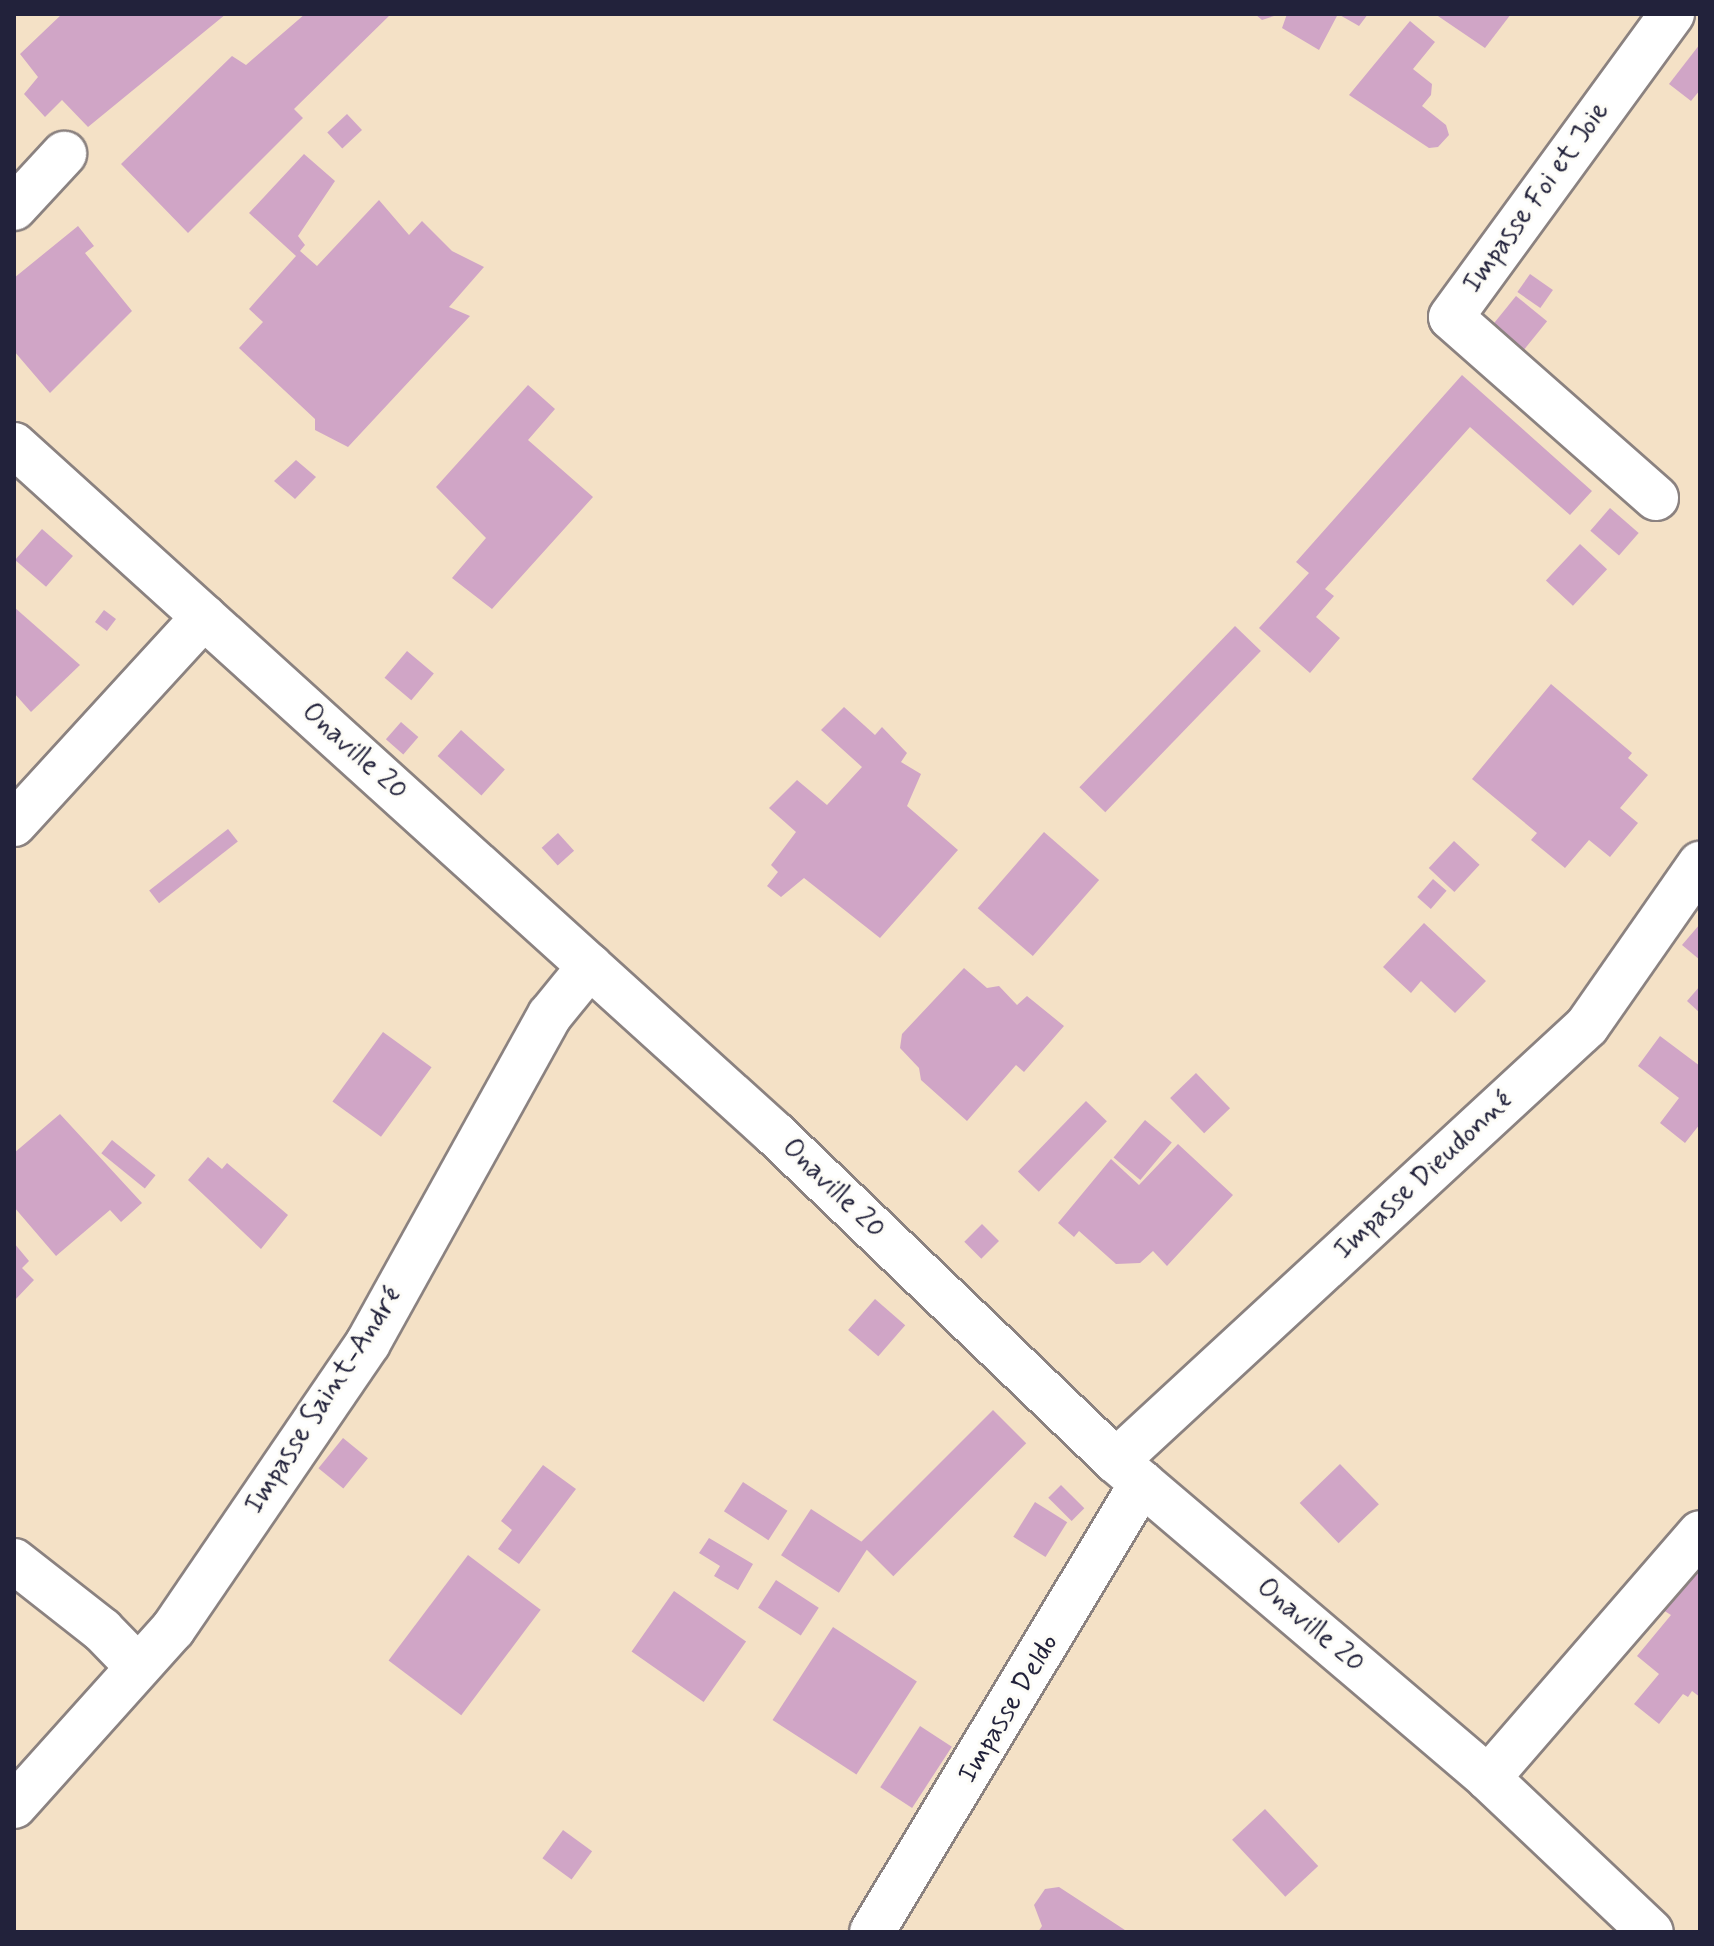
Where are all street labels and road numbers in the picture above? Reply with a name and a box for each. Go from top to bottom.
street label: Impasse Foi et Joie [1456,95,1618,301]
street label: Onaville 20 [294,696,414,808]
street label: Impasse Dieudonné [1327,1084,1521,1268]
street label: Onaville 20 [774,1132,892,1246]
street label: Impasse Saint-André [240,1285,408,1517]
street label: Onaville 20 [1249,1571,1371,1681]
street label: Impasse Deldo [951,1627,1067,1791]

